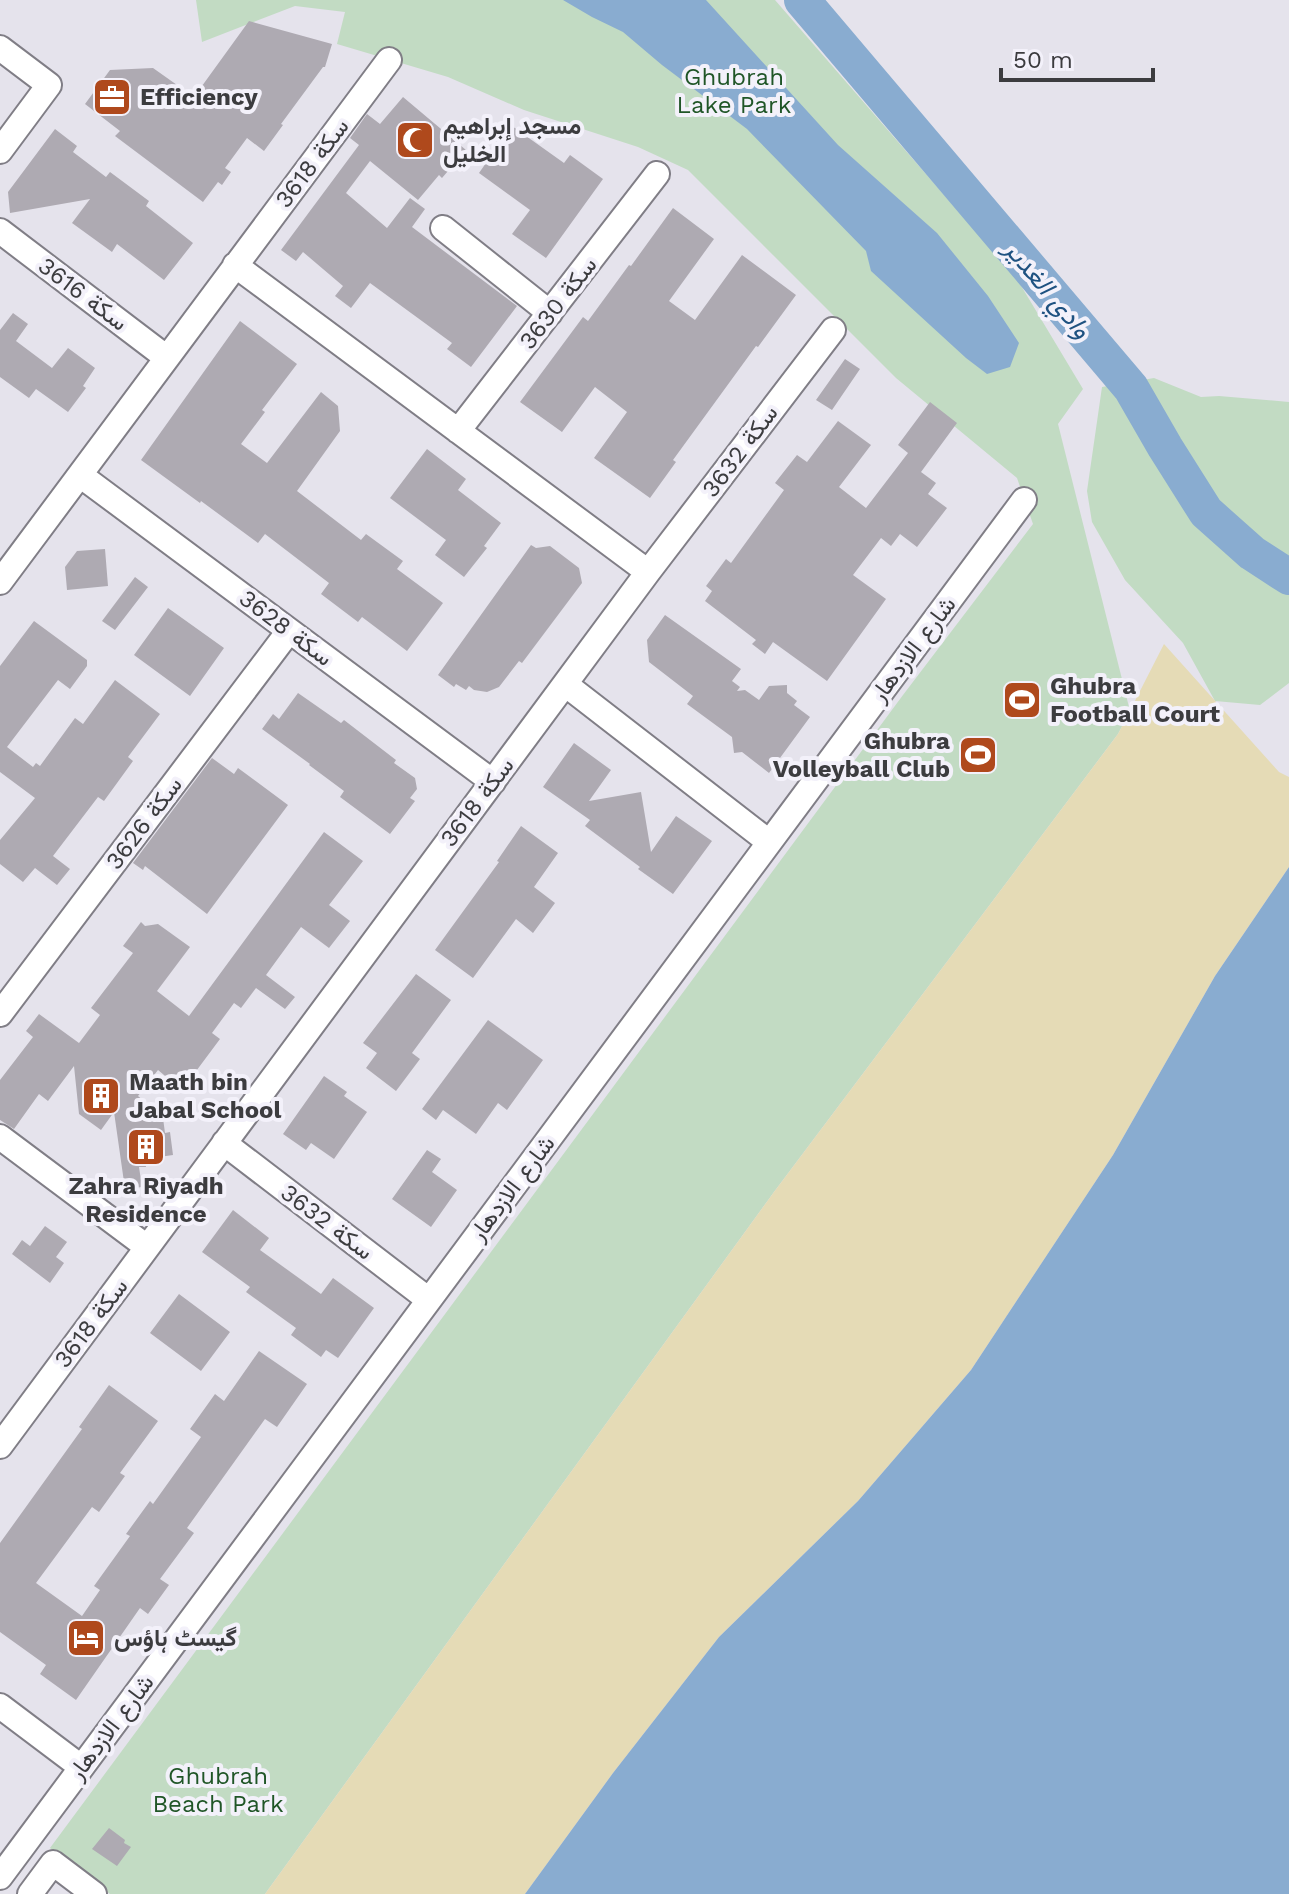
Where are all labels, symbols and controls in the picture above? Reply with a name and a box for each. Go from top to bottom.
scale bar [1001,32,1153,82]
text: 50 m [1013,46,1073,74]
park label: Ghubrah Lake Park [677,63,792,119]
office icon: Efficiency [91,76,133,118]
place label: Efficiency [140,83,258,111]
place label: مسجد إبراهيم الخليل [443,112,581,168]
street label: سكة 3618 [269,113,355,213]
mosque icon: مسجد إبراهيم الخليل [394,119,436,161]
water label: وادي الغدير [993,232,1098,348]
street label: سكة 3616 [33,251,133,337]
street label: سكة 3630 [513,251,603,355]
street label: سكة 3632 [696,399,784,503]
street label: سكة 3628 [234,584,338,672]
street label: شارع الازدهار [864,591,963,709]
place label: Ghubra Football Court [1050,672,1221,728]
sports icon: Ghubra Football Court [1001,679,1043,721]
place label: Ghubra Volleyball Club [773,727,950,783]
sports icon: Ghubra Volleyball Club [957,734,999,776]
street label: سكة 3618 [434,752,520,852]
street label: سكة 3626 [100,771,188,875]
place label: Maath bin Jabal School [129,1068,281,1124]
building icon: Maath bin Jabal School [80,1075,122,1117]
building icon: Zahra Riyadh Residence [125,1126,167,1168]
street label: شارع الازدهار [463,1130,562,1248]
place label: Zahra Riyadh Residence [68,1172,224,1228]
street label: سكة 3632 [275,1178,379,1266]
street label: سكة 3618 [48,1273,134,1373]
hotel icon: گیسٹ ہاؤس [65,1617,107,1659]
place label: گیسٹ ہاؤس [114,1624,237,1653]
street label: شارع الازدهار [62,1669,161,1787]
park label: Ghubrah Beach Park [152,1762,284,1818]

